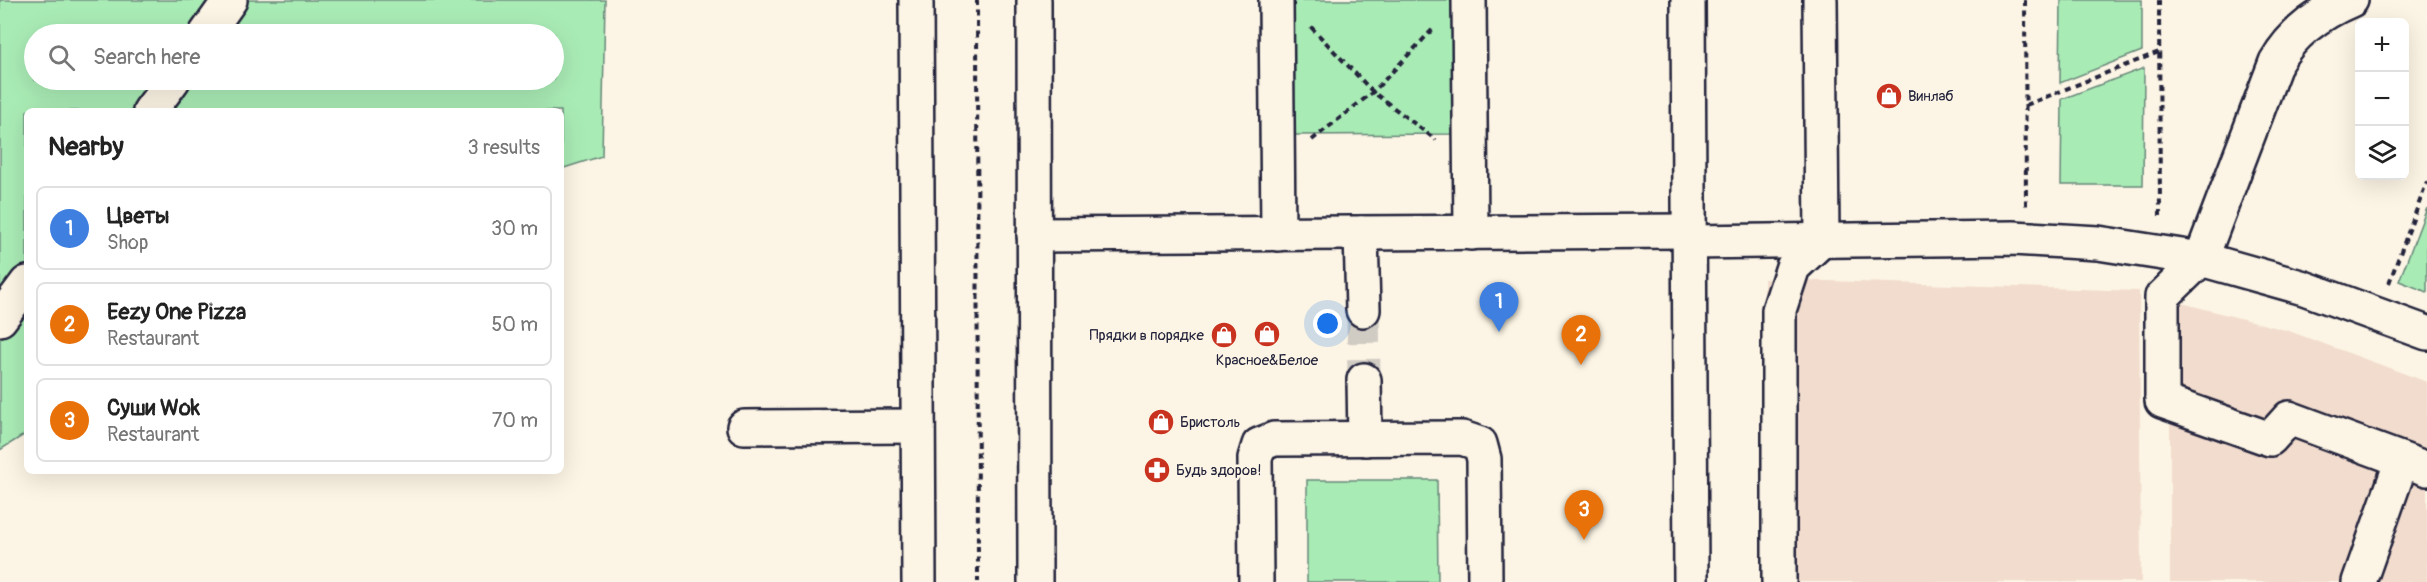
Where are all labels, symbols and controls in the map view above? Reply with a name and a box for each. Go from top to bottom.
map controls [2355,18,2409,180]
button: + [2355,18,2409,72]
search box [24,24,564,90]
icon: search [45,41,78,74]
text: Search here [93,43,200,71]
button: − [2355,72,2409,126]
shop icon: Винлаб [1874,81,1904,111]
place label: Винлаб [1908,87,1954,106]
button: layers [2355,126,2409,180]
text: Nearby [48,131,124,163]
text: 3 results [468,135,540,160]
text: Цветы [107,202,169,230]
text: 1 [66,216,73,241]
text: 30 m [491,216,538,241]
text: Shop [107,230,148,255]
pin: 1 [1480,282,1518,332]
text: Eezy One Pizza [107,298,246,326]
your location [1313,309,1342,338]
text: 2 [64,312,75,337]
text: 50 m [491,312,538,337]
pin: 2 [1562,316,1600,365]
shop icon: Красное&Белое [1252,319,1282,349]
shop icon: Прядки в порядке [1209,320,1239,350]
text: Restaurant [107,326,199,351]
place label: Прядки в порядке [1090,326,1205,345]
place label: Красное&Белое [1216,351,1319,370]
text: Суши Wok [107,394,200,422]
shop icon: Бристоль [1146,407,1176,437]
text: 3 [64,408,75,433]
text: 70 m [492,408,538,433]
place label: Бристоль [1180,413,1241,432]
text: Restaurant [107,422,199,447]
pharmacy icon: Будь здоров! [1142,455,1172,485]
place label: Будь здоров! [1176,461,1262,480]
pin: 3 [1564,490,1604,540]

